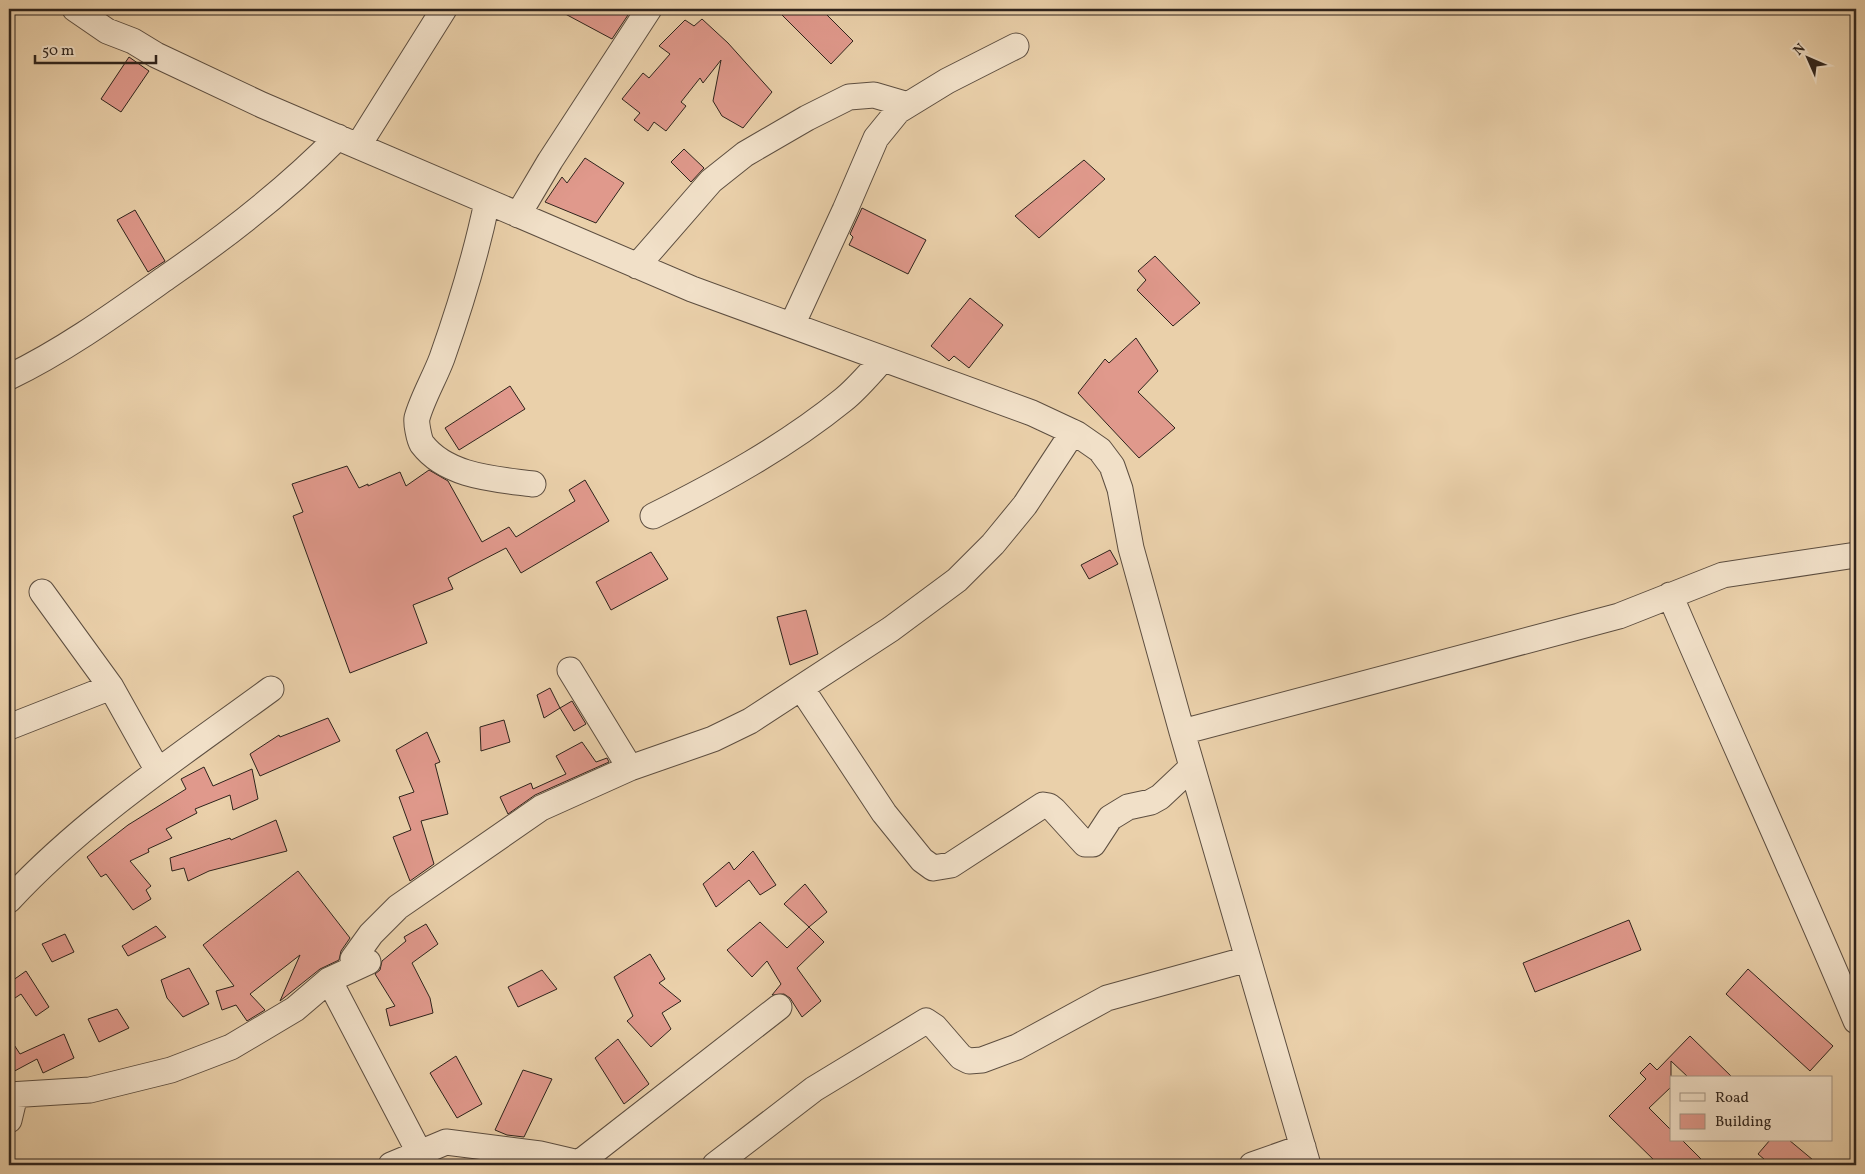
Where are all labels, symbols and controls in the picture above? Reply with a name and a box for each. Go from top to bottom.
scale bar [35,32,156,64]
north arrow [1782,32,1832,82]
text: N [1790,40,1810,60]
text: 50 m [42,41,74,62]
legend [1670,1076,1832,1142]
text: Road [1715,1088,1749,1109]
text: Building [1715,1112,1772,1133]

